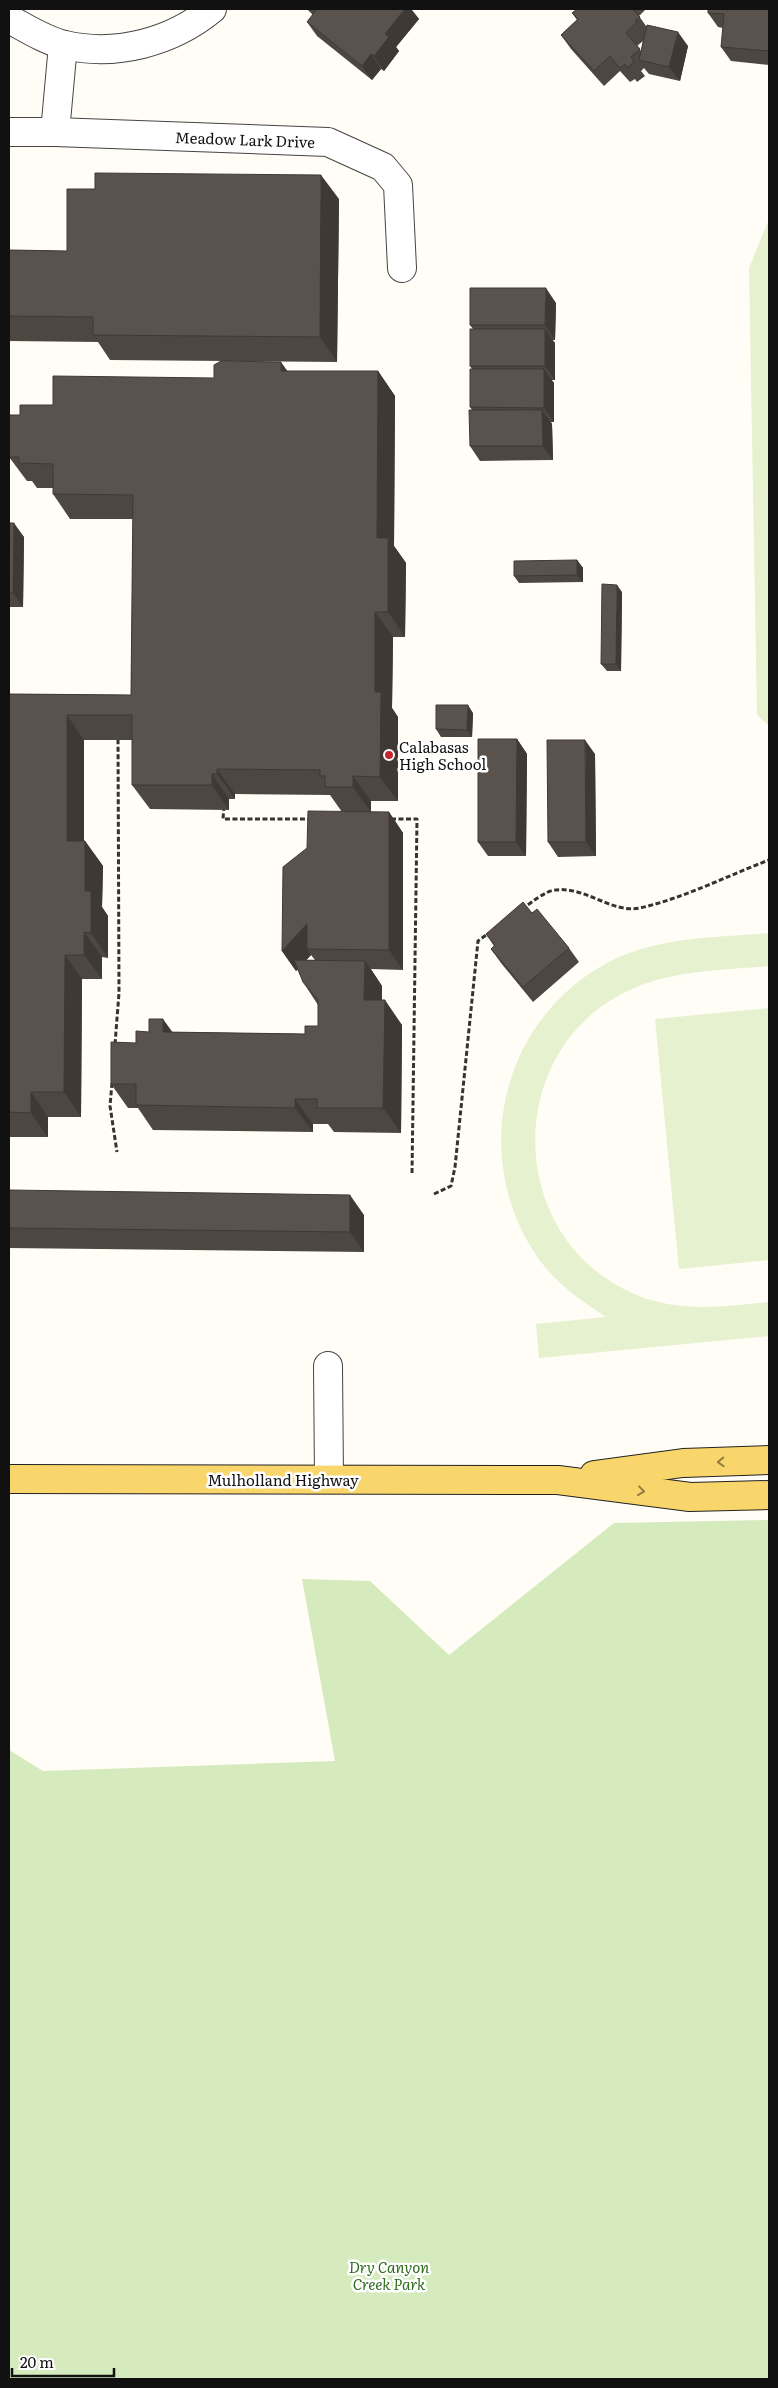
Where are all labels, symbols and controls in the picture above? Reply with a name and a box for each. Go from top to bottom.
street label: Meadow Lark Drive [175,125,316,153]
place label: Calabasas High School [399,735,486,775]
marker: Calabasas High School [383,749,395,761]
one-way arrow [716,1456,724,1467]
street label: Mulholland Highway [207,1468,359,1491]
one-way arrow [637,1485,645,1496]
park label: Dry Canyon Creek Park [349,2255,429,2295]
scale bar [12,2346,115,2378]
text: 20 m [20,2350,54,2373]

